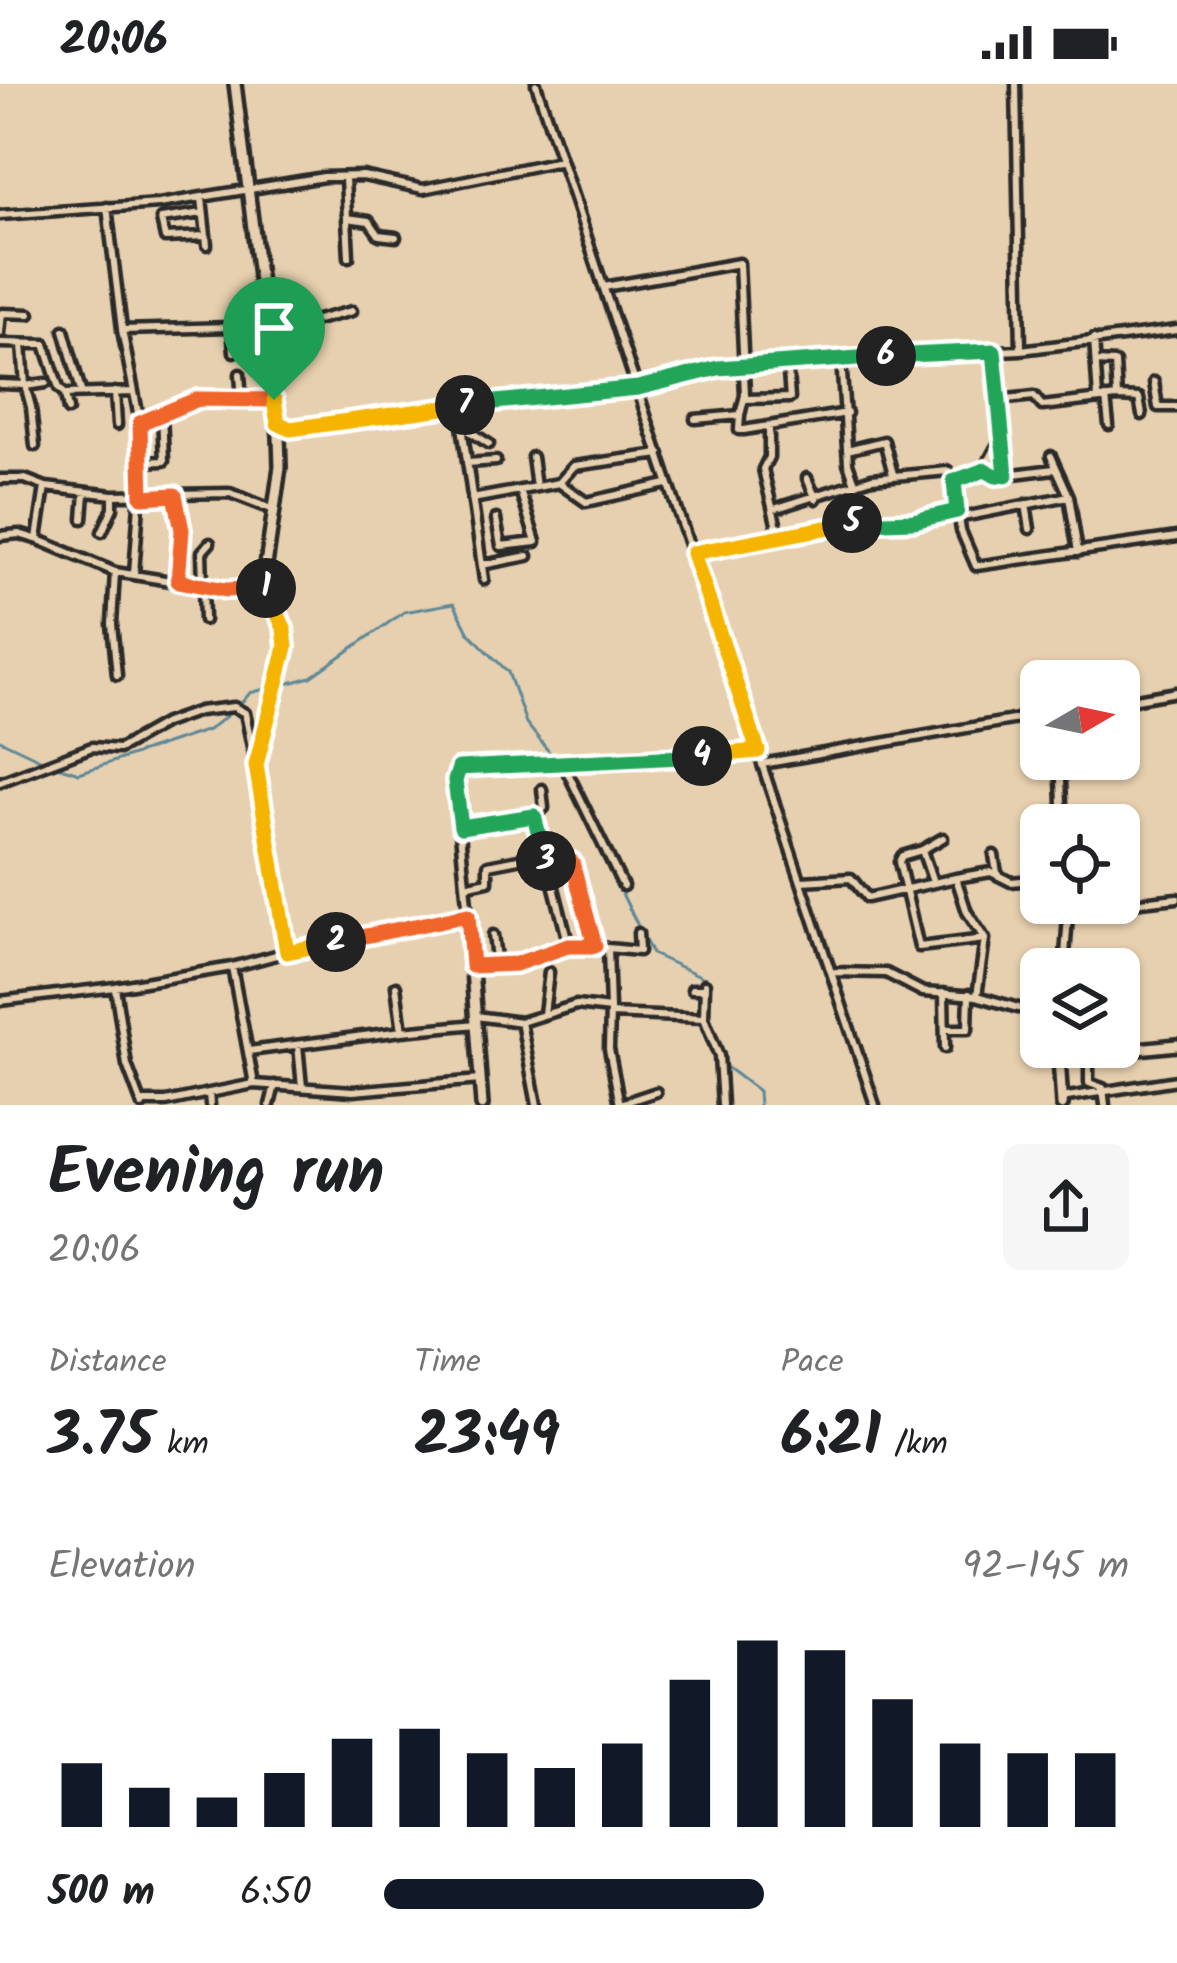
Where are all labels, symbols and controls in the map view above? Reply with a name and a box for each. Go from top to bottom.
text: 20:06 [60,6,168,78]
pin [223,277,325,400]
icon: arrive [241,295,307,361]
pin: 6 [856,326,916,386]
text: 6 [877,329,895,382]
pin: 7 [435,375,495,435]
text: 7 [457,378,473,431]
pin: 5 [822,493,882,553]
text: 5 [844,496,860,549]
pin: 1 [236,558,296,618]
text: 1 [261,561,271,614]
north arrow [1020,660,1140,780]
map controls [1020,660,1140,1068]
pin: 4 [672,726,732,786]
text: 4 [693,729,711,782]
button: locate [1020,804,1140,924]
pin: 3 [516,831,576,891]
text: 3 [537,834,555,887]
pin: 2 [306,912,366,972]
text: 2 [326,915,346,968]
button: layers [1020,948,1140,1068]
text: Evening run [48,1123,384,1228]
button: share [1003,1144,1129,1270]
text: 20:06 [48,1221,141,1283]
text: Distance [48,1337,167,1390]
text: Time [414,1337,481,1390]
text: Pace [781,1337,844,1390]
text: 3.75 [48,1390,154,1486]
text: 23:49 [414,1390,560,1486]
text: 6:21 [781,1390,881,1486]
text: km [154,1419,209,1472]
text: /km [881,1419,948,1472]
text: Elevation [48,1537,196,1599]
text: 92–145 m [962,1537,1129,1599]
text: 500 m [48,1863,155,1925]
text: 6:50 [240,1863,312,1925]

